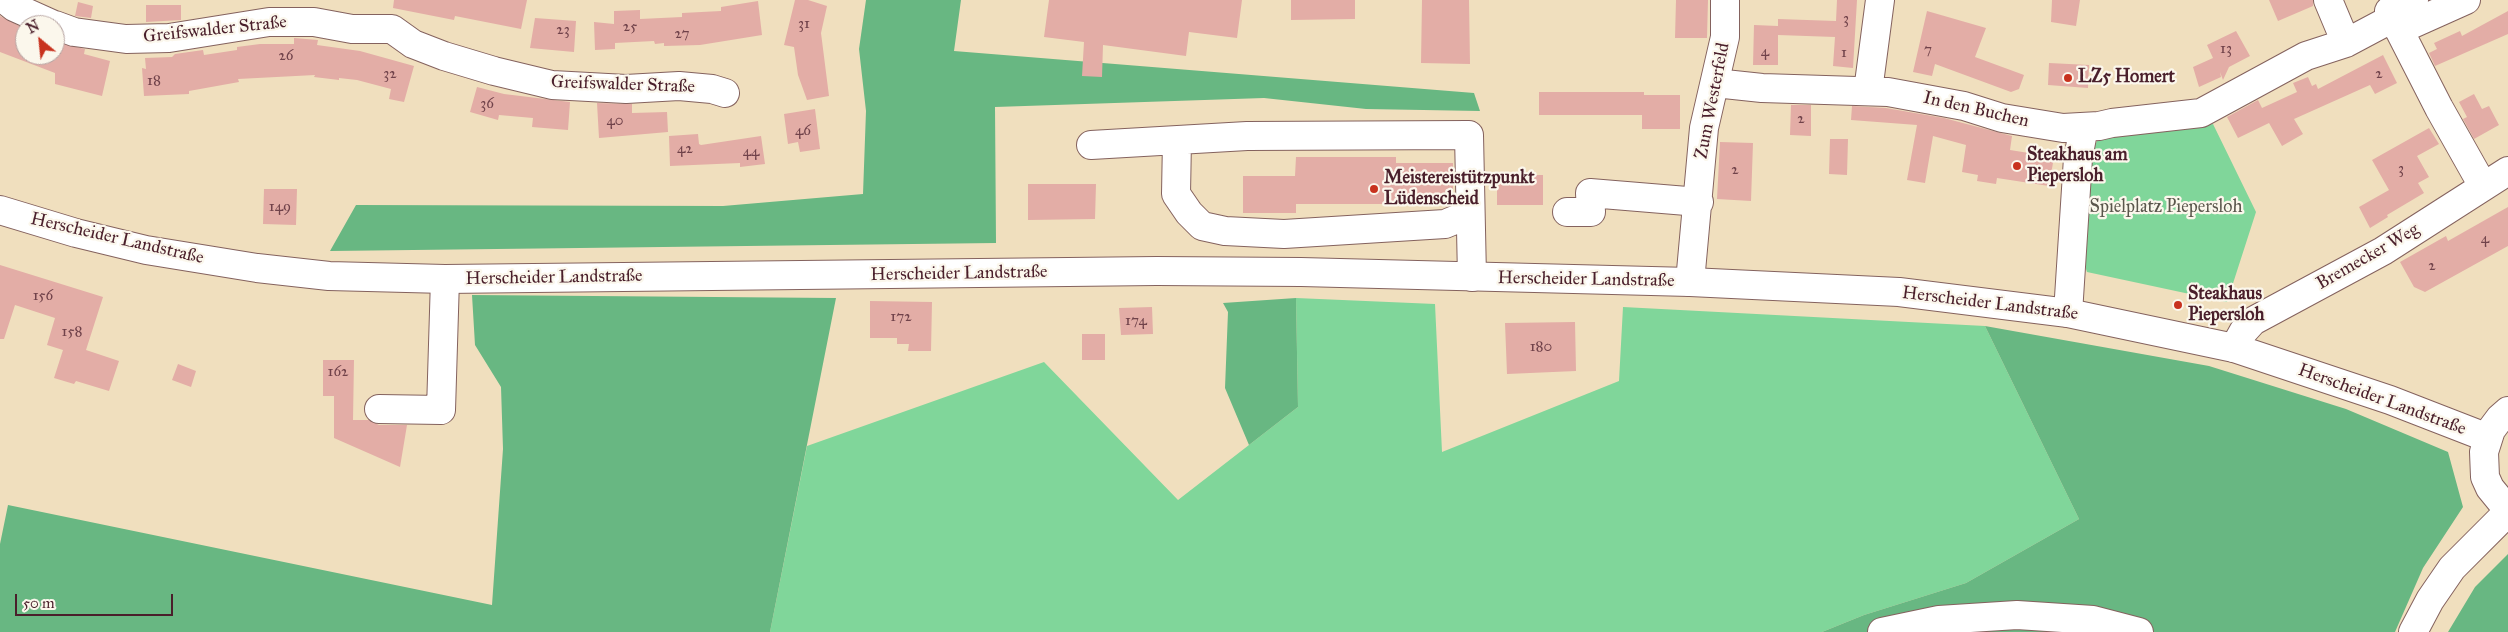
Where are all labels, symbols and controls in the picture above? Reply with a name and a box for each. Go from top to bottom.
house number: 3 [1843,10,1849,28]
street label: Greifswalder Straße [142,12,288,48]
north arrow [15,15,65,65]
house number: 31 [798,15,810,33]
text: N [24,17,42,37]
house number: 25 [623,18,637,36]
house number: 23 [556,21,570,39]
house number: 27 [674,25,690,43]
house number: 13 [2220,40,2232,58]
street label: Zum Westerfeld [1691,41,1735,161]
house number: 7 [1924,41,1932,59]
house number: 4 [1761,43,1769,61]
house number: 1 [1841,44,1847,62]
house number: 26 [278,47,294,65]
house number: 32 [383,65,397,83]
house number: 2 [2375,65,2383,83]
place label: LZ5 Homert [2078,67,2175,89]
house number: 18 [147,72,161,90]
street label: Greifswalder Straße [551,72,695,98]
marker: LZ5 Homert [2062,72,2074,84]
street label: In den Buchen [1921,87,2031,133]
house number: 36 [480,95,494,113]
house number: 2 [1797,110,1805,128]
house number: 40 [606,112,624,130]
house number: 46 [795,122,811,140]
house number: 42 [677,140,693,158]
house number: 44 [743,143,759,161]
place label: Steakhaus am Piepersloh [2027,145,2128,188]
marker: Steakhaus am Piepersloh [2011,160,2023,172]
house number: 3 [2398,160,2404,178]
house number: 2 [1731,161,1739,179]
place label: Meistereistützpunkt Lüdenscheid [1384,168,1535,210]
marker: Meistereistützpunkt Lüdenscheid [1368,183,1380,195]
park label: Spielplatz Piepersloh [2090,197,2242,219]
house number: 149 [269,198,291,216]
street label: Herscheider Landstraße [28,209,206,269]
street label: Bremecker Weg [2313,219,2423,295]
house number: 4 [2481,230,2489,248]
house number: 2 [2428,257,2436,275]
street label: Herscheider Landstraße [870,262,1048,286]
street label: Herscheider Landstraße [465,266,643,290]
street label: Herscheider Landstraße [1497,268,1675,292]
street label: Herscheider Landstraße [1901,282,2079,326]
place label: Steakhaus Piepersloh [2188,284,2264,326]
house number: 156 [33,287,53,305]
marker: Steakhaus Piepersloh [2172,299,2184,311]
house number: 172 [890,308,912,326]
house number: 174 [1125,312,1147,330]
house number: 158 [62,323,82,341]
house number: 180 [1530,338,1552,356]
street label: Herscheider Landstraße [2295,360,2469,440]
house number: 162 [328,363,348,381]
scale bar [18,584,175,616]
text: 50 m [23,594,55,612]

